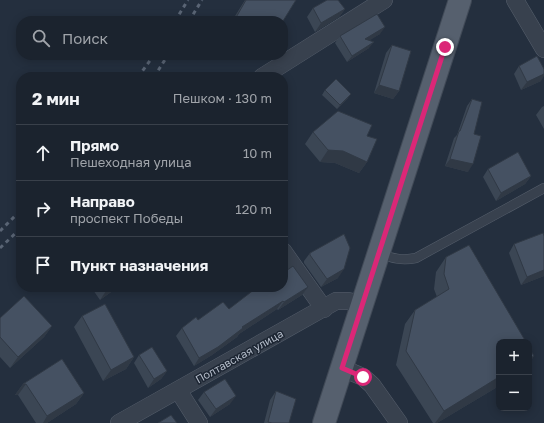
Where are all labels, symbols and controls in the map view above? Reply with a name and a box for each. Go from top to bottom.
search box [16,16,288,60]
icon: search [30,27,52,49]
text: Поиск [62,29,108,47]
route end [436,38,454,56]
text: 2 мин [32,88,80,109]
text: Пешком · 130 m [173,90,272,106]
text: Прямо [70,136,119,154]
icon: ahead [32,142,54,164]
text: 10 m [243,145,272,161]
text: Пешеходная улица [70,154,192,170]
text: Направо [70,192,135,210]
icon: right [32,198,54,220]
text: 120 m [235,201,272,217]
text: проспект Победы [70,210,183,226]
icon: arrive [32,254,54,276]
text: Пункт назначения [70,256,208,274]
street label: Полтавская улица [193,326,285,386]
map controls [496,339,532,411]
button: + [496,339,532,375]
route start [354,368,372,386]
button: − [496,375,532,411]

